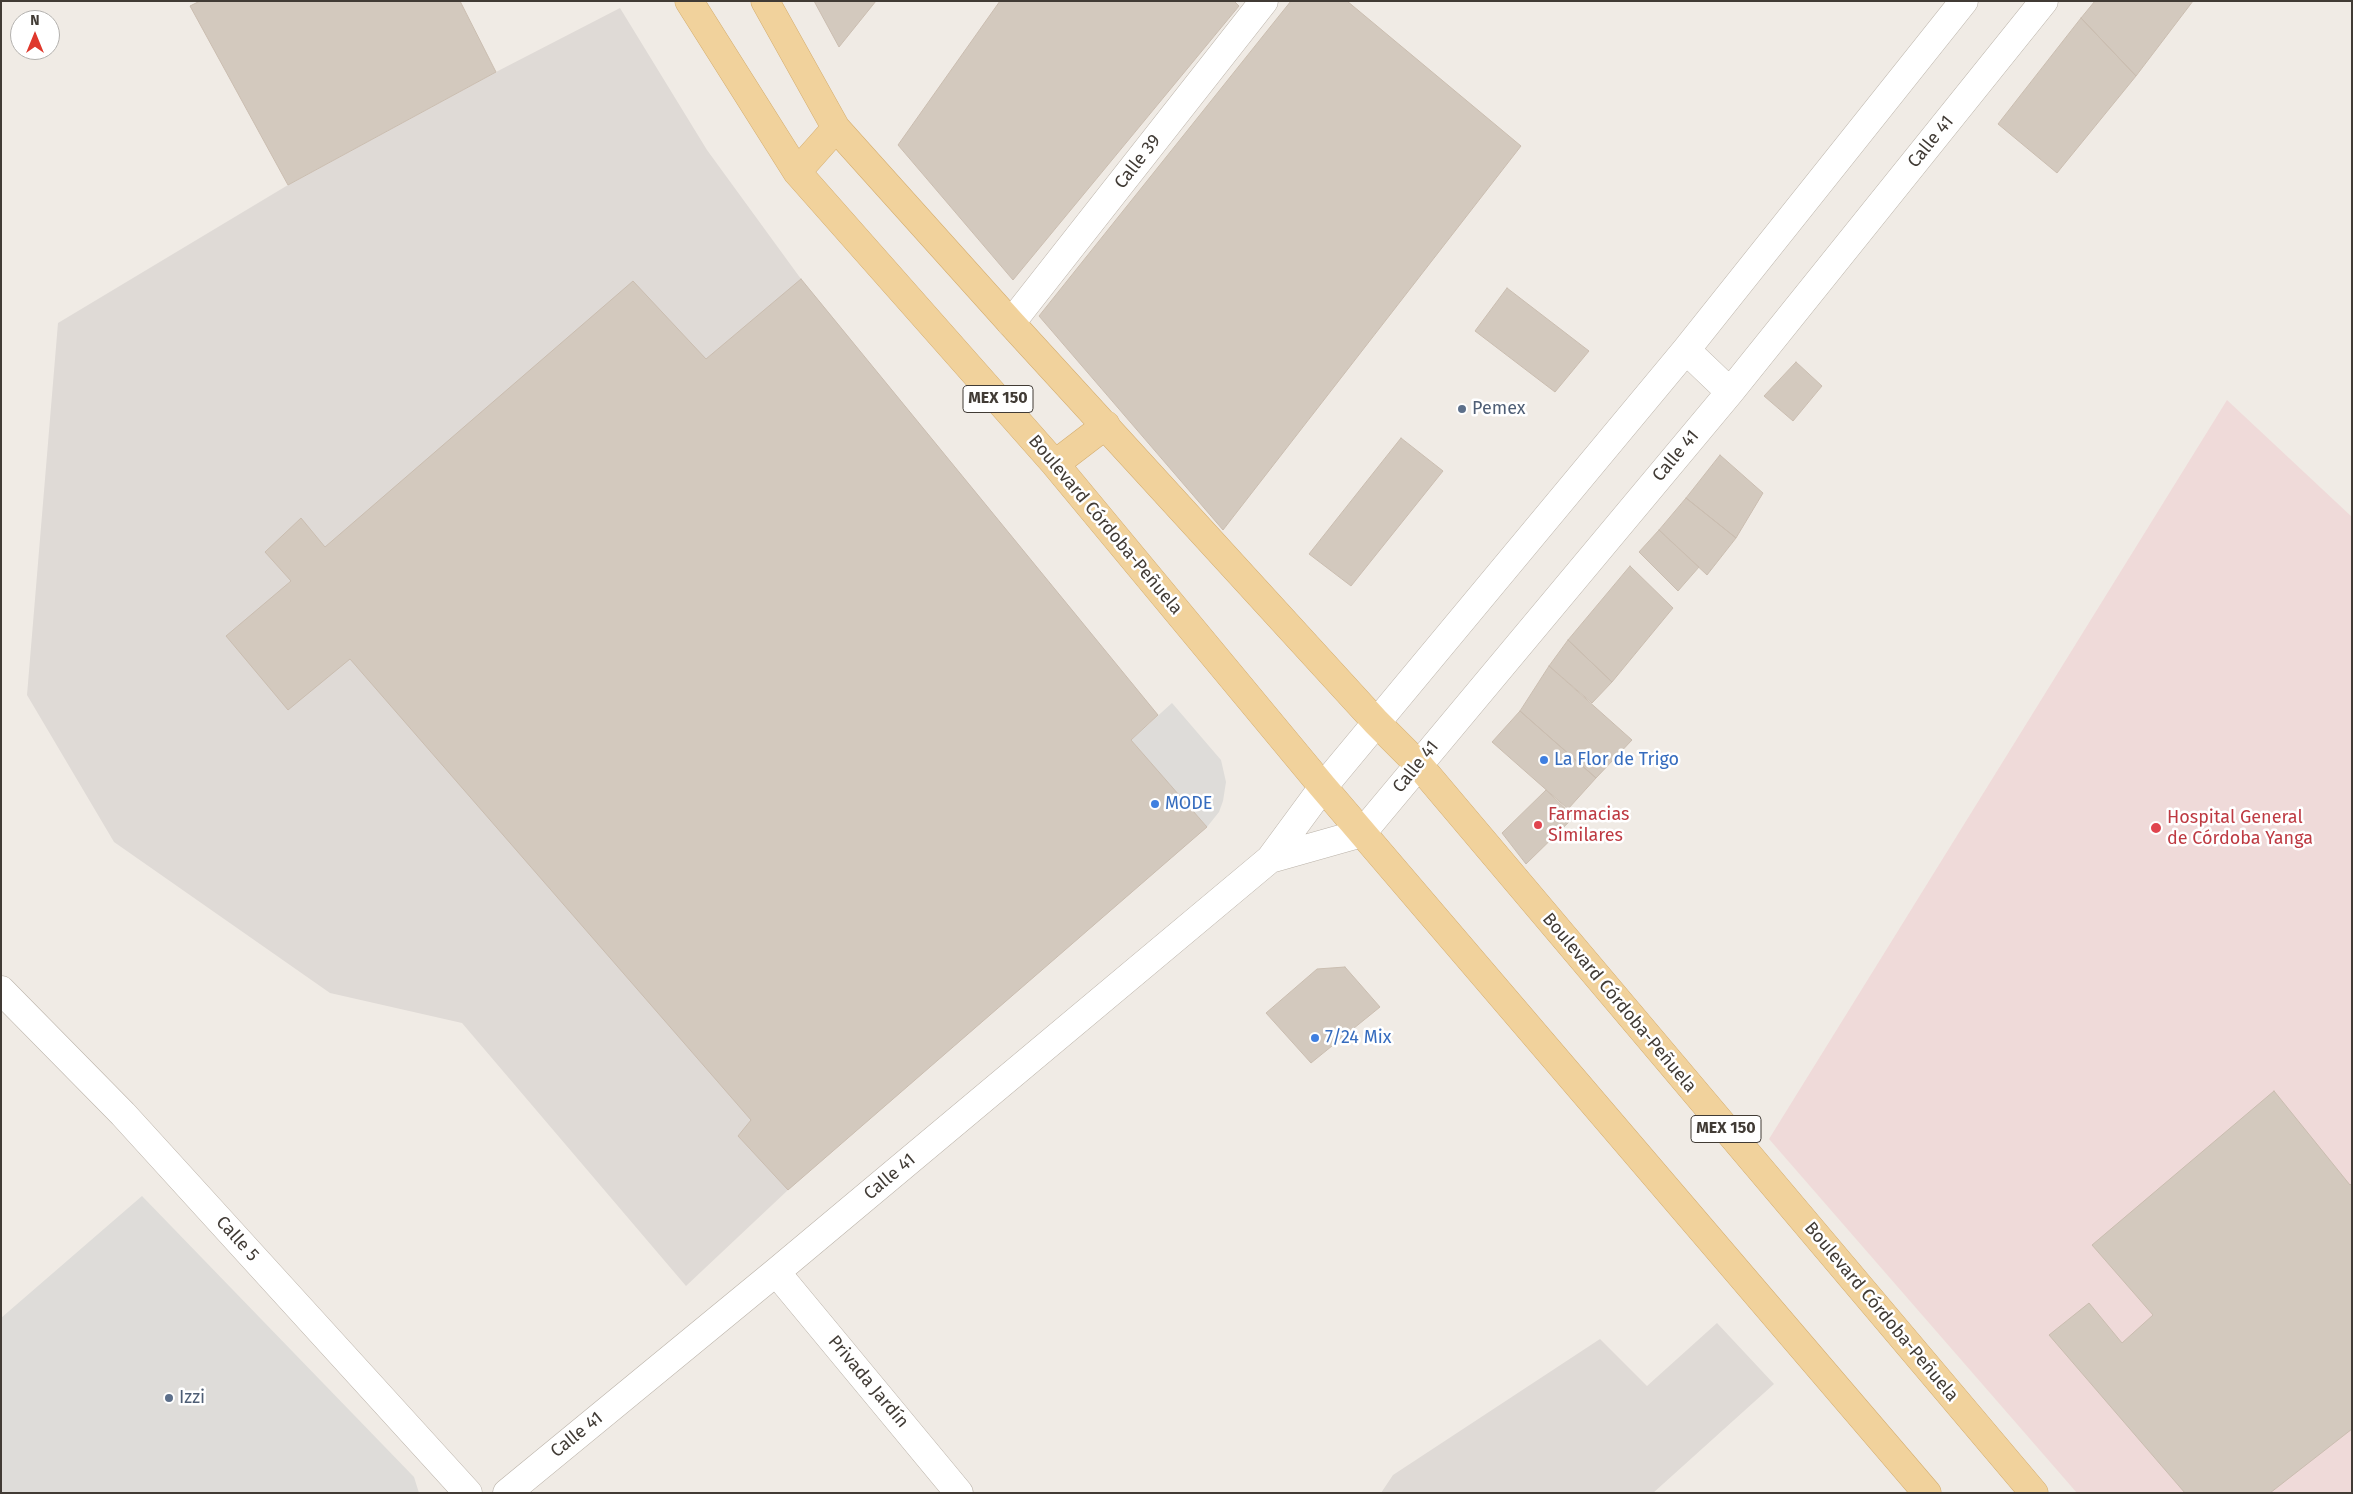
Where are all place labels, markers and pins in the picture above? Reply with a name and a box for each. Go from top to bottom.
place label: Pemex [1472,398,1526,420]
marker: Pemex [1456,403,1468,415]
place label: La Flor de Trigo [1554,749,1679,771]
marker: La Flor de Trigo [1538,754,1550,766]
place label: MODE [1165,793,1213,815]
marker: MODE [1149,798,1161,810]
place label: Farmacias Similares [1548,804,1629,846]
place label: Hospital General de Córdoba Yanga [2167,807,2313,850]
marker: Farmacias Similares [1532,819,1544,831]
marker: Hospital General de Córdoba Yanga [2149,821,2163,835]
place label: 7/24 Mix [1325,1027,1391,1049]
marker: 7/24 Mix [1309,1032,1321,1044]
place label: Izzi [179,1387,205,1409]
marker: Izzi [163,1392,175,1404]

